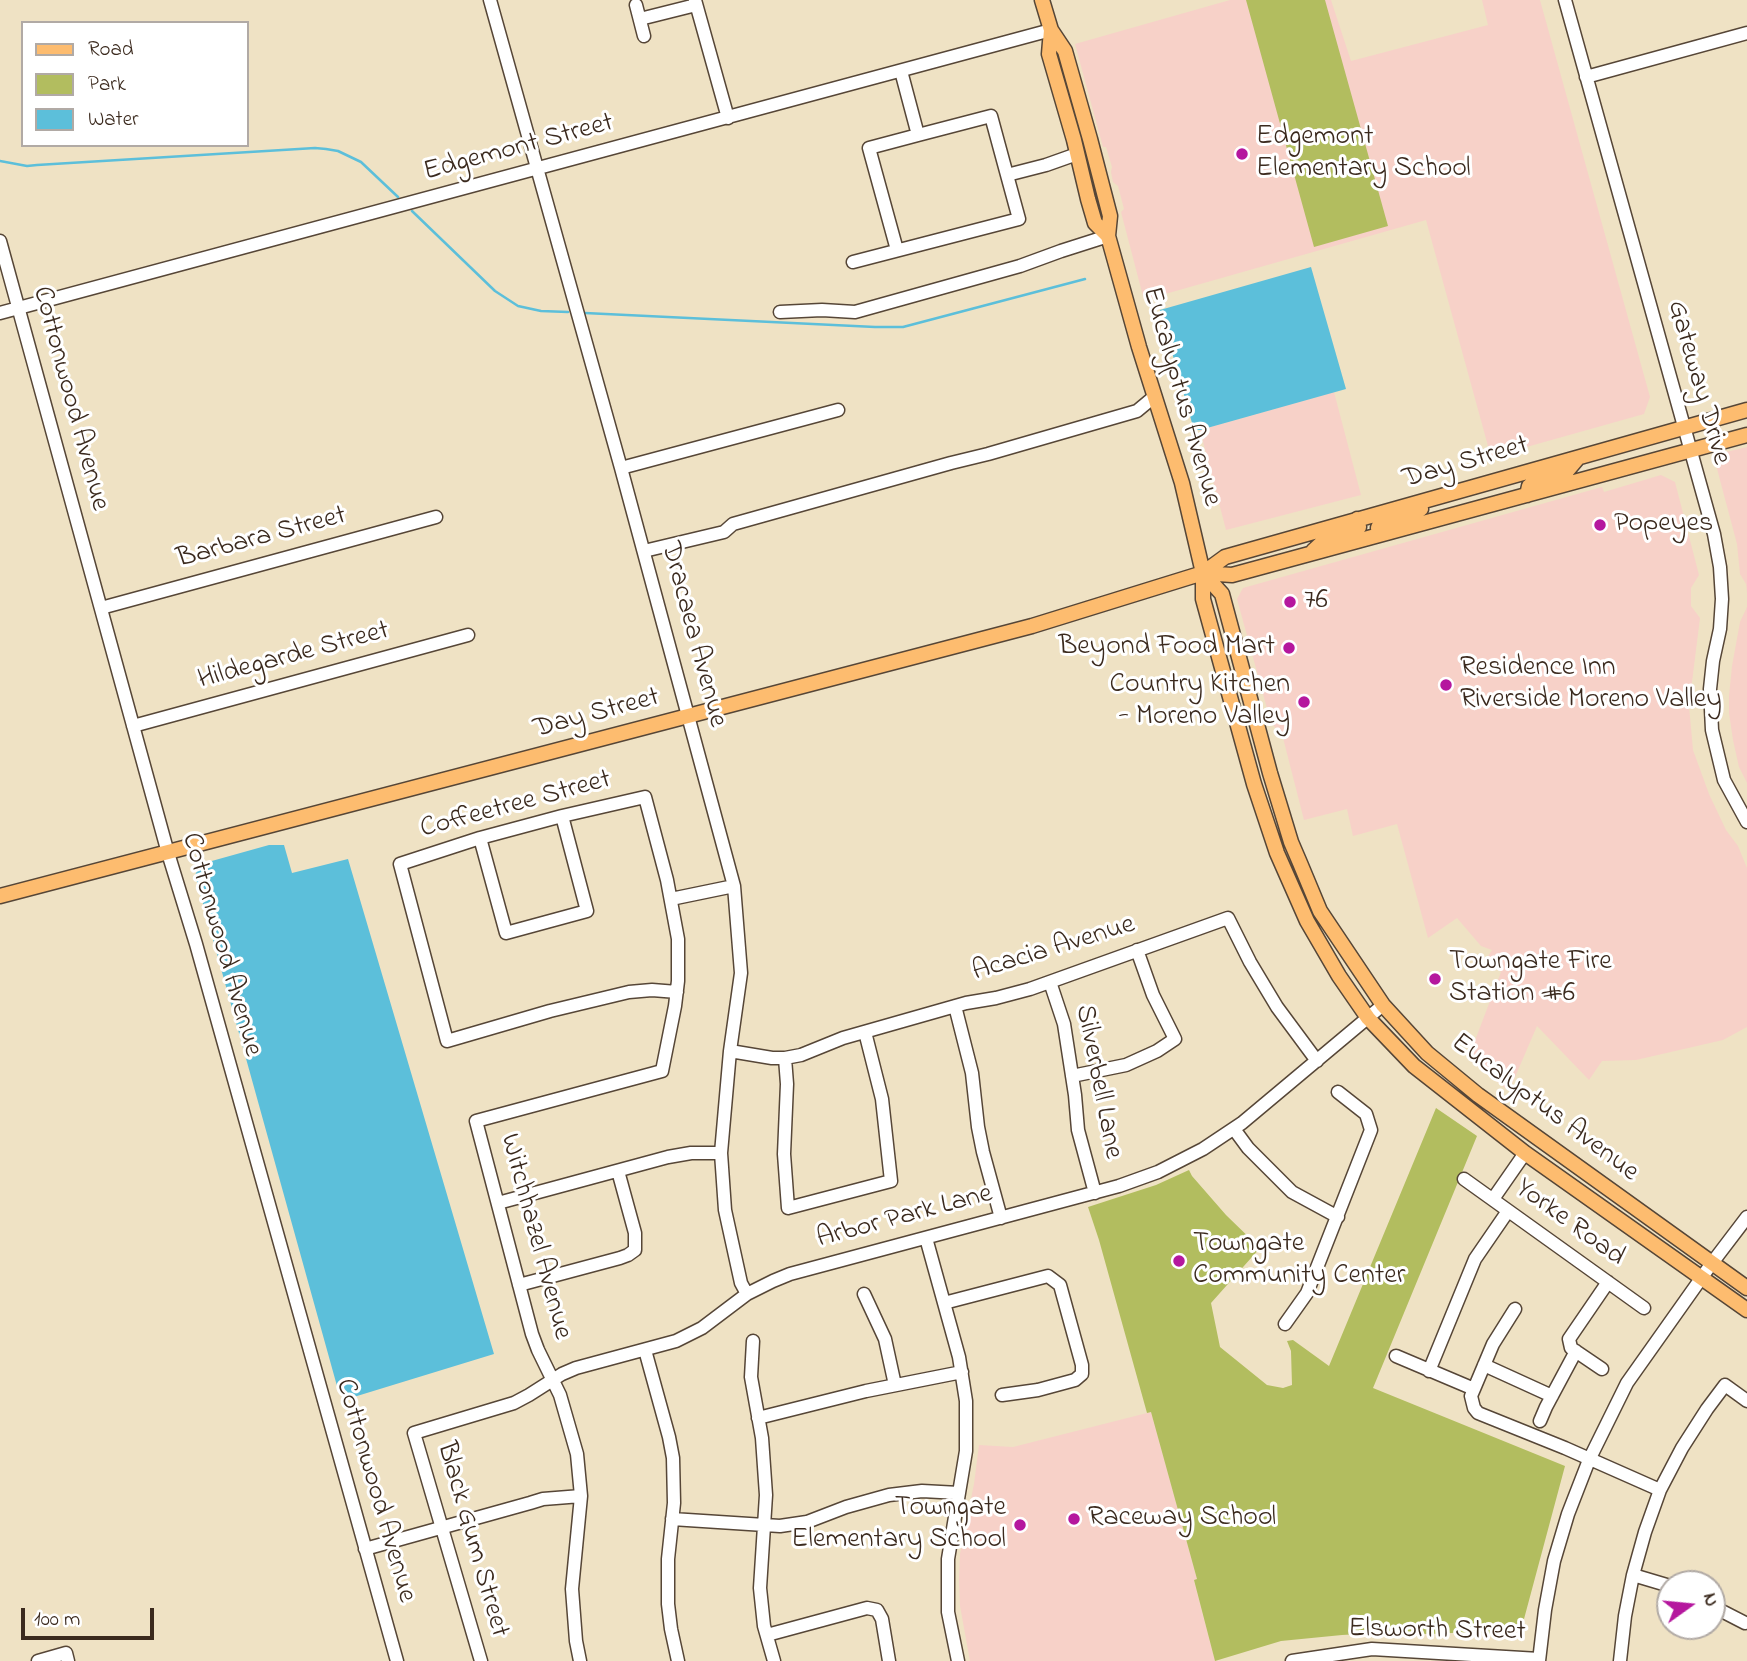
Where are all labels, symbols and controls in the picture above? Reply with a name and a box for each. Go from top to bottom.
legend [21,21,248,147]
text: Road [88,35,134,65]
text: Park [88,70,126,100]
text: Water [88,105,139,135]
street label: Edgemont Street [421,108,617,190]
place label: Edgemont Elementary School [1256,121,1471,187]
marker: Edgemont Elementary School [1234,146,1250,162]
street label: Cottonwood Avenue [23,283,115,515]
street label: Eucalyptus Avenue [1133,284,1227,510]
street label: Gateway Drive [1658,297,1736,469]
street label: Day Street [1399,430,1533,498]
street label: Barbara Street [174,500,350,578]
place label: Popeyes [1614,508,1713,542]
marker: Popeyes [1592,517,1608,533]
street label: Dracaea Avenue [651,539,733,731]
place label: 76 [1304,585,1328,619]
marker: 76 [1282,594,1298,610]
street label: Hildegarde Street [195,615,393,699]
place label: Beyond Food Mart [1058,631,1275,665]
marker: Beyond Food Mart [1281,640,1297,656]
place label: Residence Inn Riverside Moreno Valley [1460,652,1722,718]
place label: Country Kitchen - Moreno Valley [1110,669,1290,735]
marker: Residence Inn Riverside Moreno Valley [1438,677,1454,693]
street label: Day Street [530,682,664,748]
marker: Country Kitchen - Moreno Valley [1296,694,1312,710]
street label: Coffeetree Street [417,764,615,848]
street label: Cottonwood Avenue [172,829,268,1061]
street label: Acacia Avenue [969,909,1139,991]
place label: Towngate Fire Station #6 [1449,946,1612,1012]
marker: Towngate Fire Station #6 [1427,971,1443,987]
street label: Silverbell Lane [1066,1002,1128,1162]
street label: Eucalyptus Avenue [1444,1027,1644,1191]
street label: Witchhazel Avenue [490,1131,578,1343]
street label: Yorke Road [1507,1173,1631,1275]
street label: Arbor Park Lane [814,1178,996,1258]
place label: Towngate Community Center [1193,1228,1405,1294]
marker: Towngate Community Center [1171,1253,1187,1269]
street label: Cottonwood Avenue [326,1375,422,1607]
street label: Black Gum Street [427,1439,515,1641]
place label: Towngate Elementary School [791,1492,1006,1558]
place label: Raceway School [1088,1502,1276,1536]
marker: Raceway School [1066,1511,1082,1527]
marker: Towngate Elementary School [1012,1517,1028,1533]
north arrow [1656,1570,1726,1640]
text: N [1695,1590,1725,1610]
scale bar [24,1594,158,1638]
text: 100 m [34,1605,80,1635]
street label: Elsworth Street [1348,1614,1526,1650]

